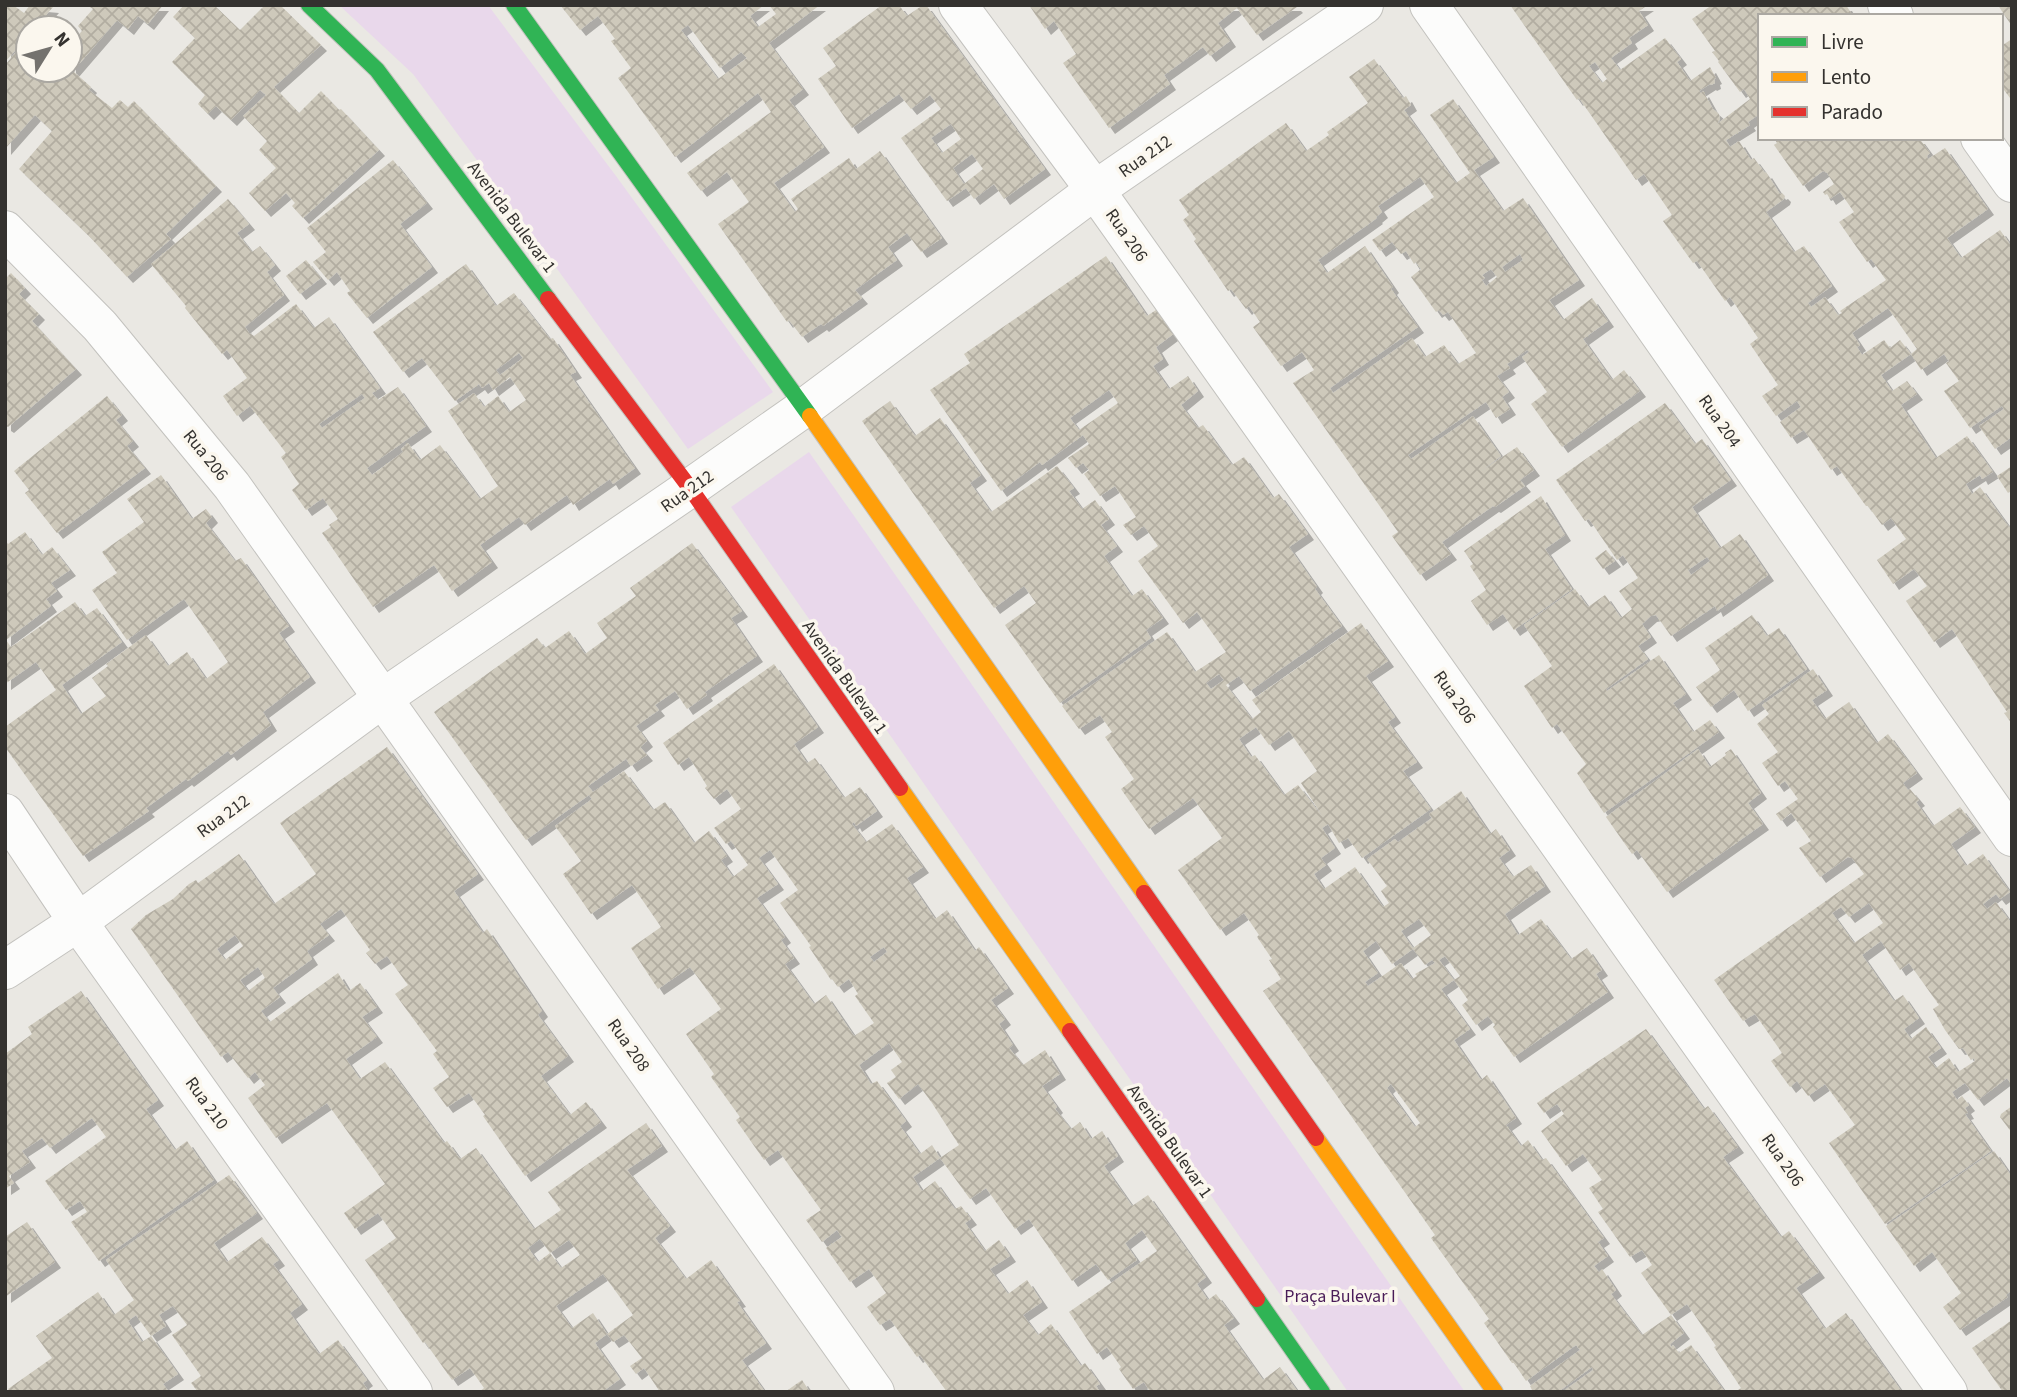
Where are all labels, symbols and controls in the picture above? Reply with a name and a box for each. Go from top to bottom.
north arrow [14,14,84,84]
legend [1758,14,2003,140]
text: N [47,26,76,53]
text: Livre [1821,27,1864,57]
text: Lento [1821,62,1871,92]
text: Parado [1821,97,1883,127]
street label: Rua 212 [1114,129,1177,184]
street label: Avenida Bulevar 1 [461,156,562,278]
street label: Rua 206 [1099,204,1154,267]
street label: Rua 204 [1692,390,1747,453]
street label: Rua 206 [177,424,234,486]
street label: Rua 212 [656,464,719,519]
street label: Avenida Bulevar 1 [796,615,893,739]
street label: Rua 206 [1427,666,1482,729]
street label: Rua 212 [192,789,255,844]
street label: Rua 208 [601,1014,656,1077]
street label: Rua 210 [179,1072,234,1135]
street label: Avenida Bulevar 1 [1121,1079,1218,1203]
street label: Rua 206 [1755,1129,1810,1192]
park label: Praça Bulevar I [1284,1284,1396,1309]

